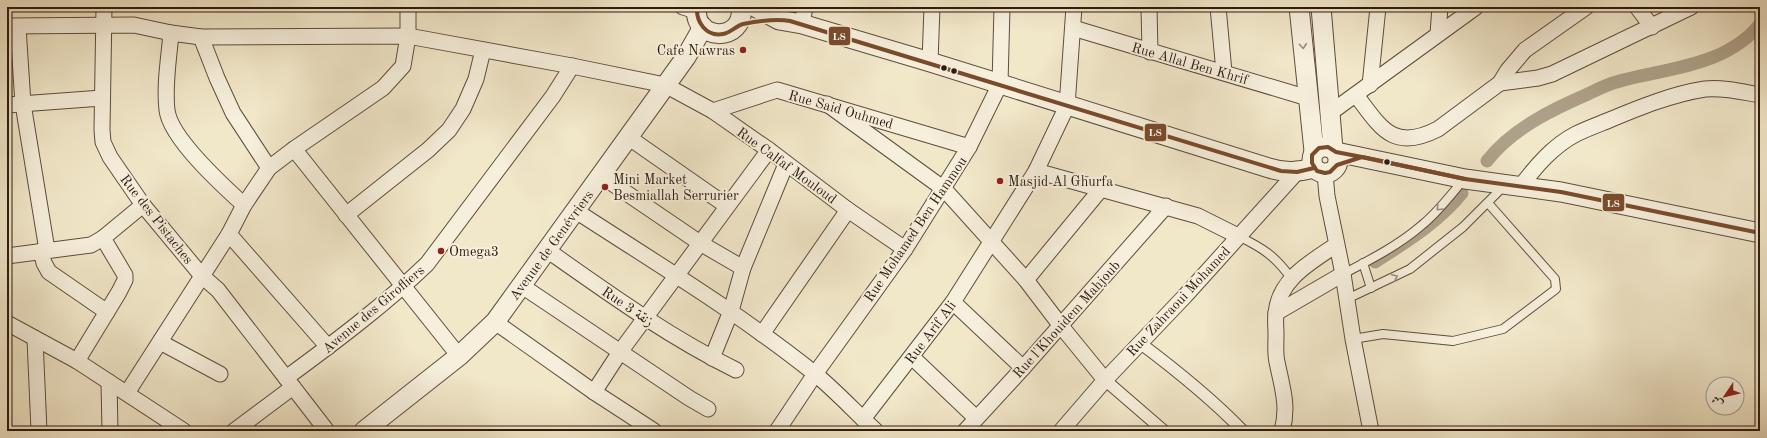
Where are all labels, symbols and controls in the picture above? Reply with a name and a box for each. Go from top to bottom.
line badge: L8 [828,26,851,46]
text: L8 [832,32,846,43]
street label: Rue Allal Ben Khrif [1130,41,1251,88]
one-way arrow [1299,43,1308,49]
place label: Cafe Nawras [657,44,735,58]
marker: Cafe Nawras [738,45,748,55]
unlabelled marker [939,63,949,73]
unlabelled marker [949,66,959,76]
street label: Rue Said Ouhmed [787,88,895,132]
line badge: L8 [1144,123,1167,142]
street label: Rue Calfaf Mouloud [734,125,839,207]
text: L8 [1148,128,1162,139]
street label: Rue Mohamed Ben Hammou [862,154,970,305]
unlabelled marker [1382,157,1392,167]
street label: Rue des Pistaches [117,172,195,267]
place label: Mini Market Besmiallah Serrurier [613,173,739,203]
place label: Masjid Al Ghurfa [1008,175,1113,189]
marker: Masjid Al Ghurfa [995,176,1005,186]
marker: Mini Market Besmiallah Serrurier [600,182,610,192]
street label: Avenue de Genévriers [507,188,596,303]
line badge: L8 [1602,193,1625,212]
text: L8 [1606,199,1620,210]
one-way arrow [1436,203,1444,211]
street label: Rue Zahraoui Mohamed [1124,244,1233,359]
place label: Omega3 [449,245,499,259]
marker: Omega3 [436,246,446,256]
street label: Rue l'Khouidem Mahjoub [1011,258,1123,381]
street label: Avenue des Girofliers [320,263,427,356]
one-way arrow [1390,274,1398,282]
street label: Rue 3 زنقة [599,285,656,330]
street label: Rue Arif Ali [903,298,959,367]
north arrow [1705,376,1745,416]
text: ش [1710,393,1726,409]

